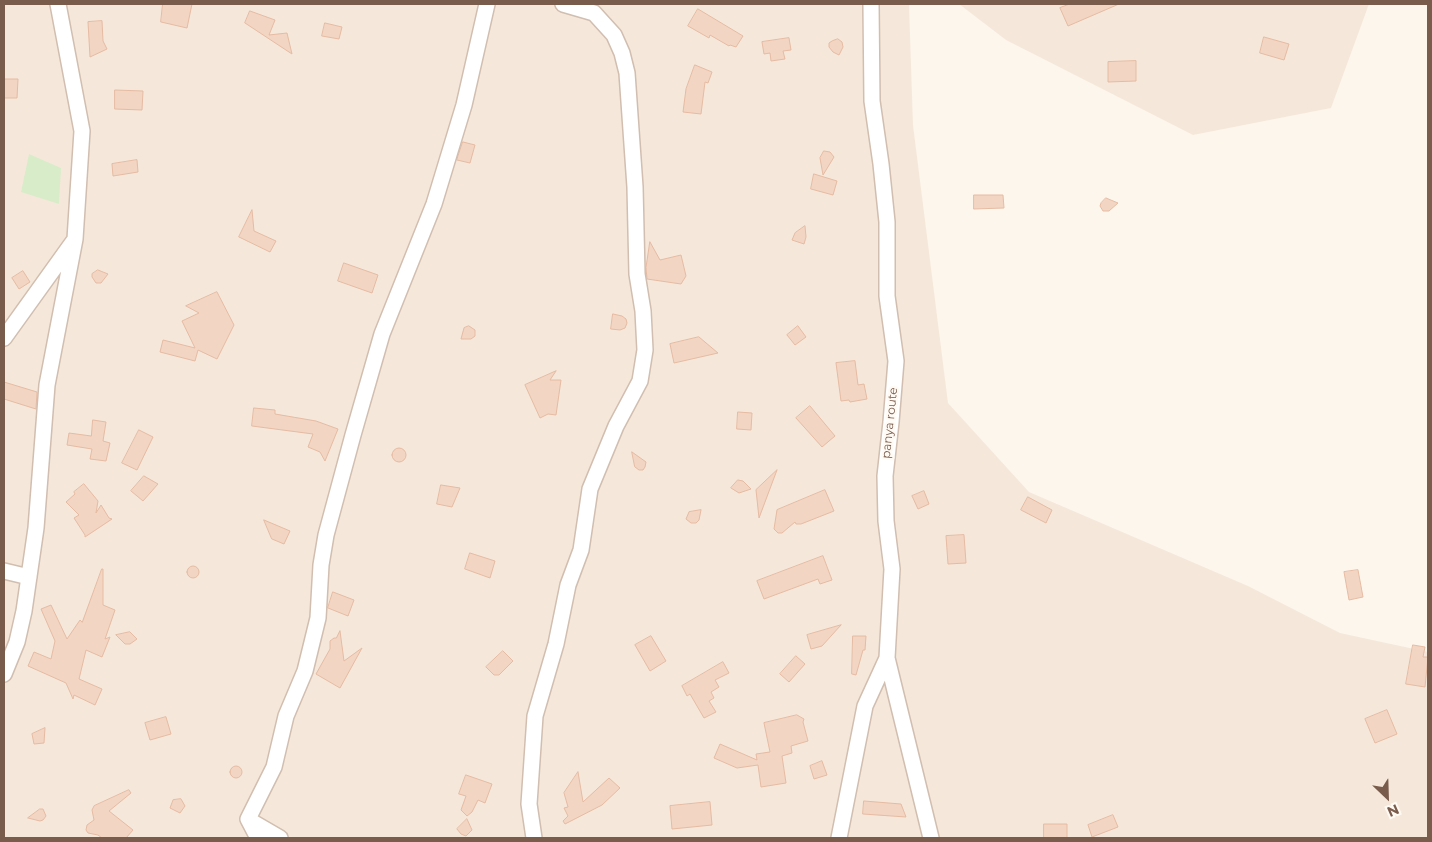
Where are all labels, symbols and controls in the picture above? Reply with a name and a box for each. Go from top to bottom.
street label: panya route [879,387,901,459]
north arrow [1362,772,1412,822]
text: N [1384,800,1402,821]

